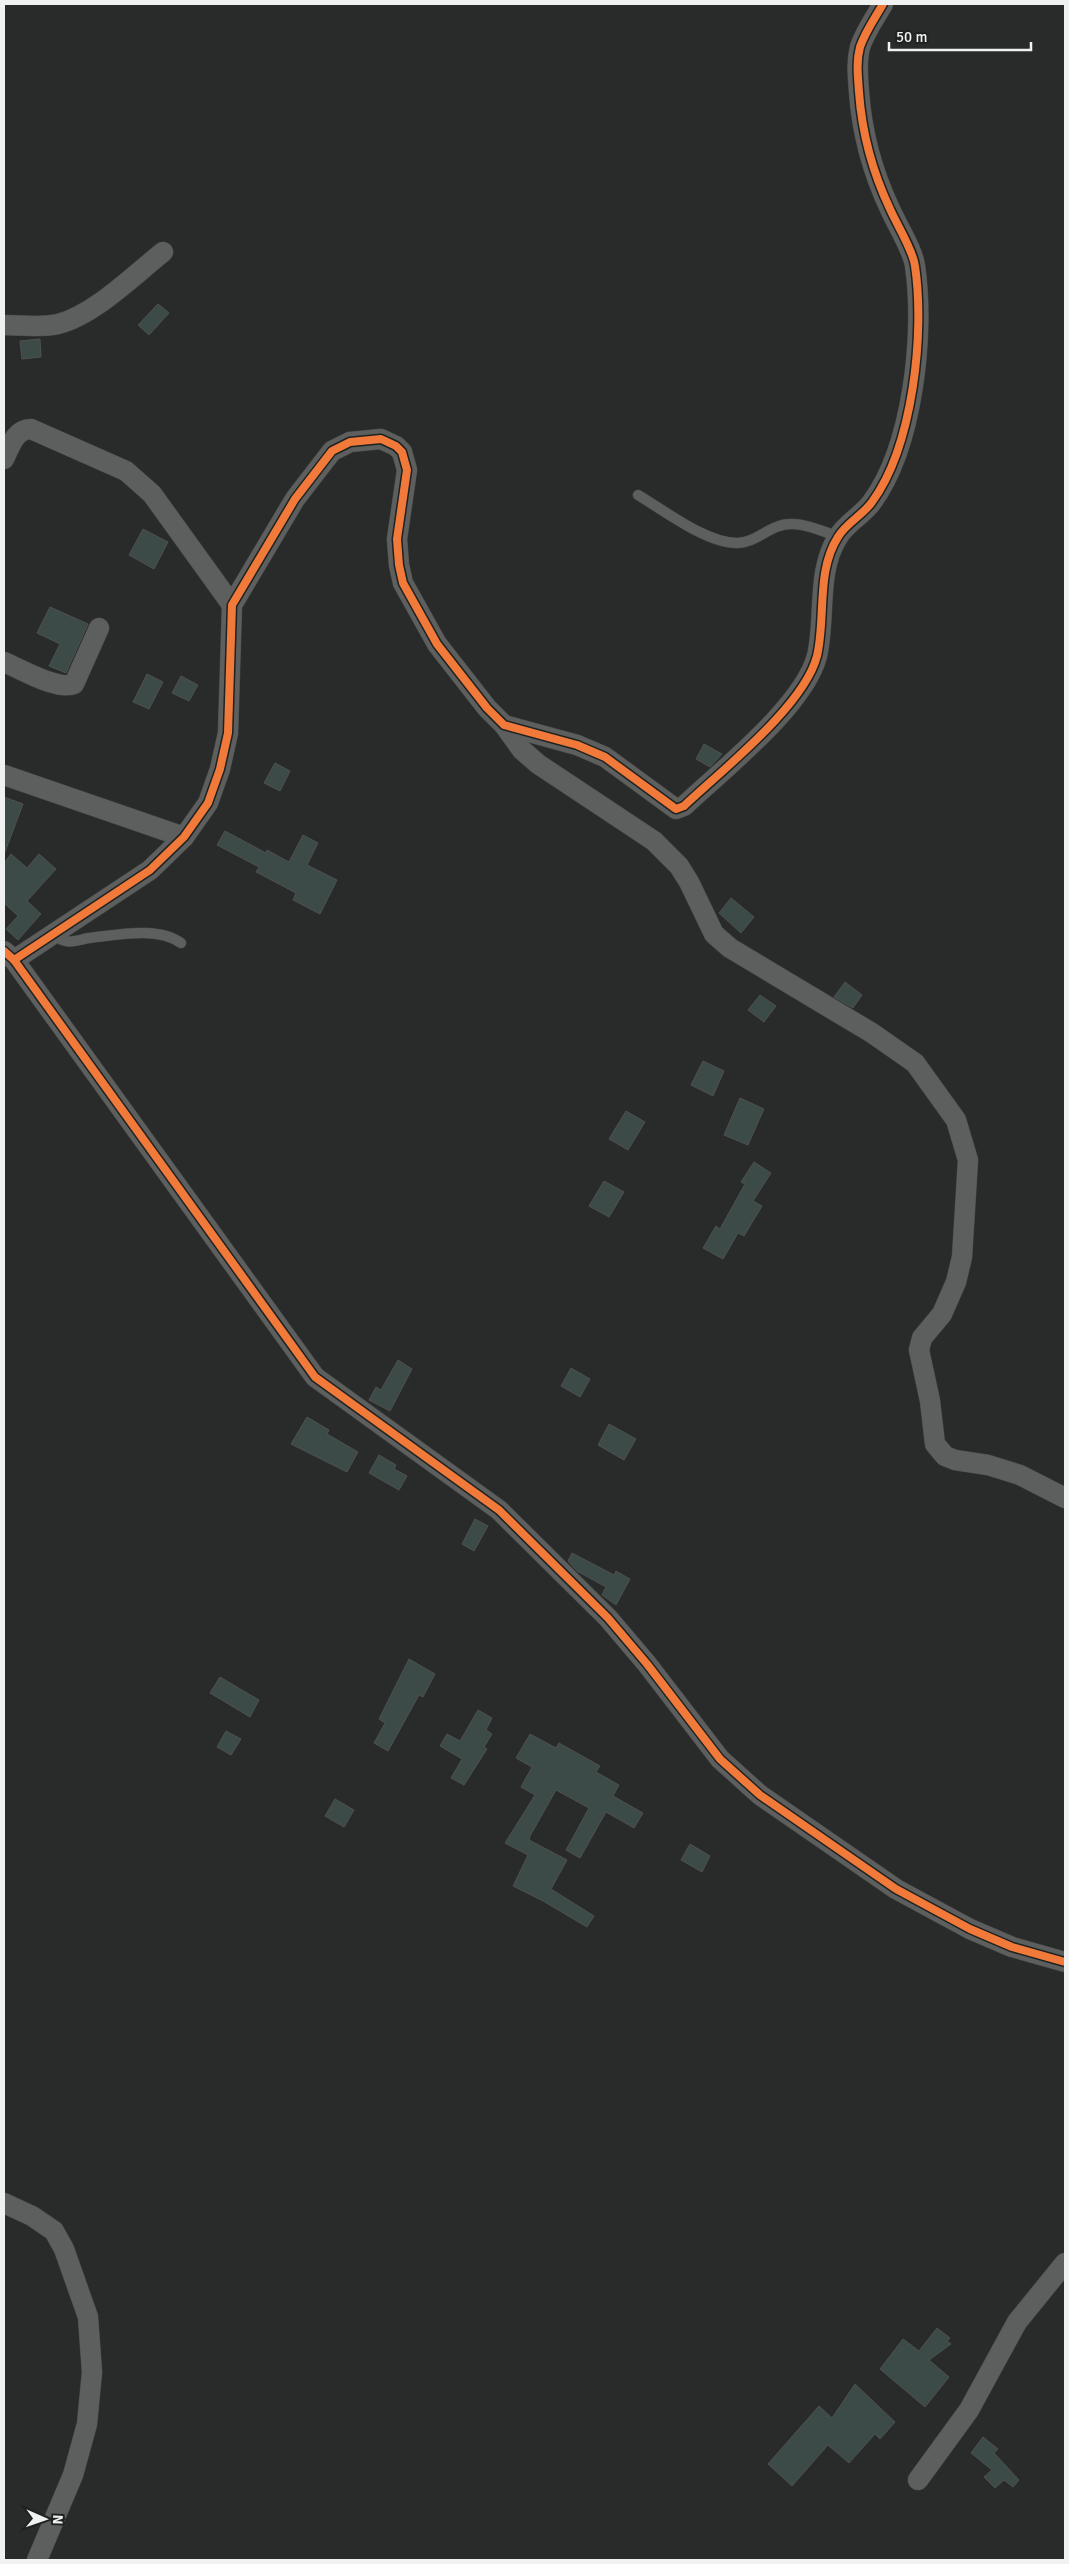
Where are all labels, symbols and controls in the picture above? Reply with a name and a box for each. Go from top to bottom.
scale bar [889,20,1032,52]
text: 50 m [896,28,927,46]
north arrow [20,2494,70,2544]
text: N [49,2514,66,2525]

